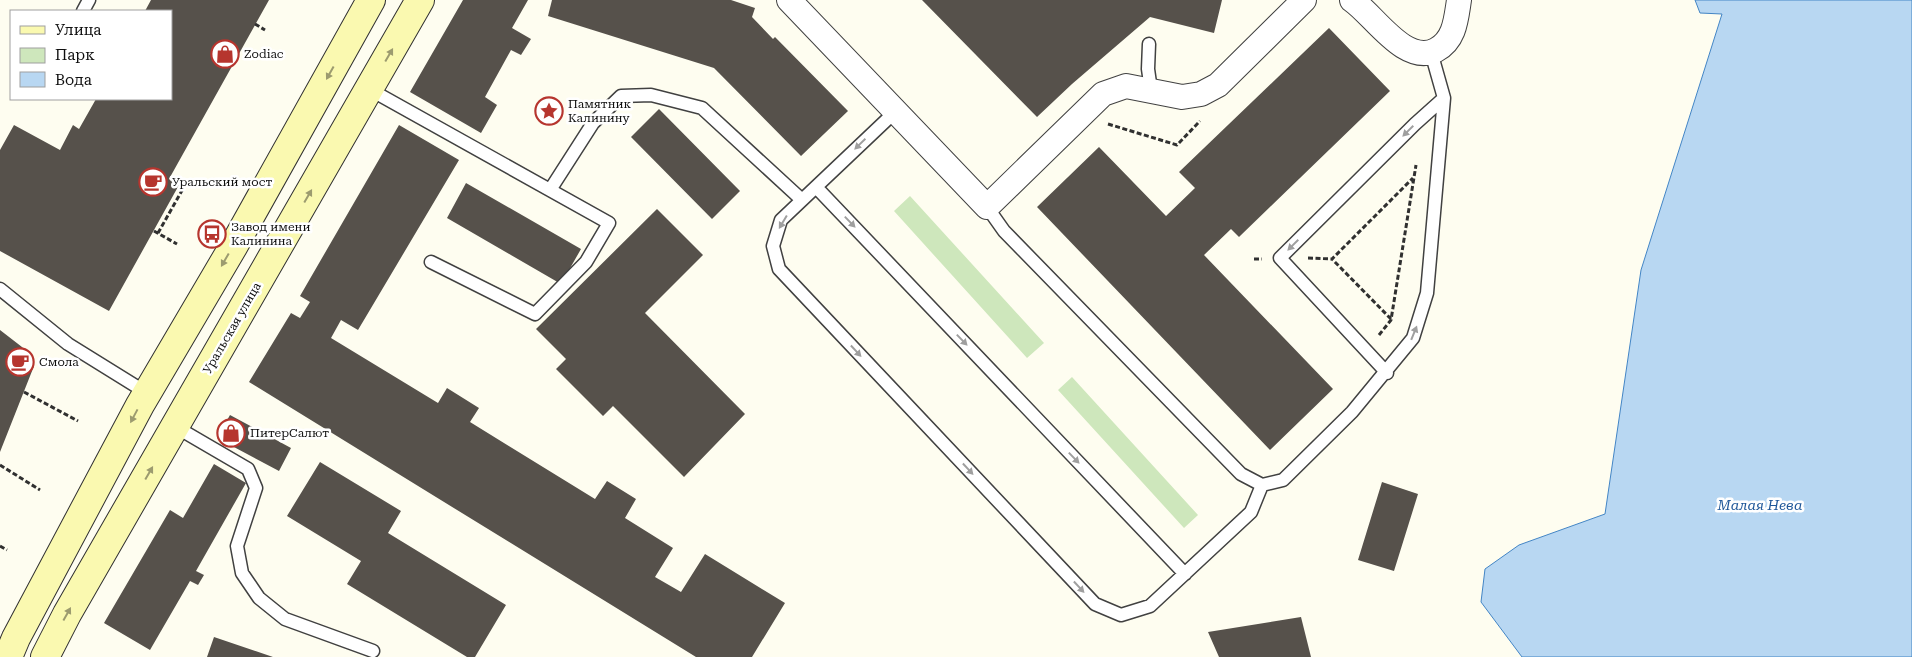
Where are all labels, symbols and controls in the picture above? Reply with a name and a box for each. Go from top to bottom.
legend [10,10,172,100]
text: Улица [55,21,101,39]
shop icon: Zodiac [210,39,240,69]
text: Парк [55,46,95,64]
place label: Zodiac [244,47,284,61]
one-way arrow [384,48,393,61]
one-way arrow [326,66,334,80]
text: Вода [55,71,92,89]
place icon: Памятник Калинину [534,96,564,126]
place label: Памятник Калинину [568,97,632,125]
one-way arrow [1402,124,1414,136]
one-way arrow [855,138,867,150]
cafe icon: Уральский мост [138,167,168,197]
place label: Уральский мост [172,175,272,189]
one-way arrow [304,188,312,203]
one-way arrow [779,215,788,229]
one-way arrow [844,216,856,228]
bus stop icon: Завод имени Калинина [197,219,227,249]
place label: Завод имени Калинина [231,220,310,248]
one-way arrow [1287,239,1299,251]
one-way arrow [220,254,229,267]
street label: Уральская улица [200,279,264,376]
one-way arrow [1410,325,1418,340]
one-way arrow [956,334,968,346]
one-way arrow [850,345,862,357]
cafe icon: Смола [5,347,35,377]
place label: Смола [39,355,79,369]
one-way arrow [130,409,138,423]
shop icon: ПитерСалют [216,418,246,448]
place label: ПитерСалют [250,426,329,440]
one-way arrow [1068,451,1080,463]
one-way arrow [962,463,974,475]
one-way arrow [144,467,153,480]
water label: Малая Нева [1717,497,1802,513]
one-way arrow [1073,581,1085,593]
one-way arrow [63,607,72,620]

